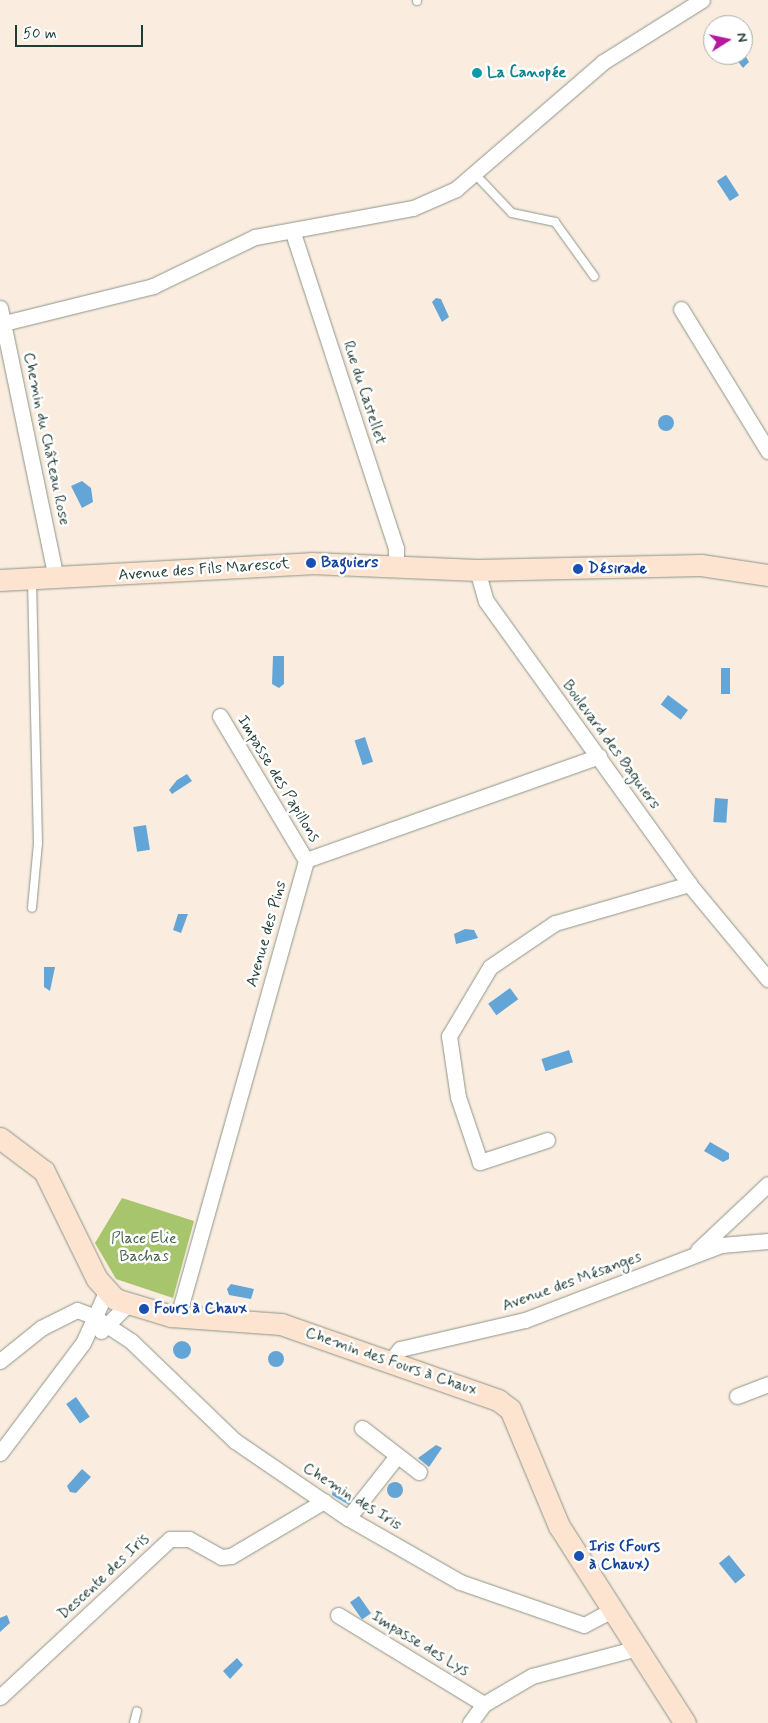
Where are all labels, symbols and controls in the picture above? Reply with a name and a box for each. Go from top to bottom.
scale bar [18,15,145,47]
north arrow [703,15,753,65]
text: 50 m [23,24,57,44]
text: N [732,31,751,44]
place label: La Canopée [487,63,565,83]
marker: La Canopée [471,67,483,79]
street label: Rue du Castellet [338,338,390,448]
street label: Chemin du Château Rose [18,351,74,527]
place label: Baguiers [321,553,378,573]
street label: Avenue des Fils Marescot [120,555,288,585]
marker: Baguiers [305,557,317,569]
place label: Désirade [588,559,647,579]
marker: Désirade [572,563,584,575]
street label: Boulevard des Baguiers [559,678,663,812]
street label: Impasse des Papillons [233,712,323,846]
street label: Avenue des Pins [243,879,291,989]
park label: Place Elie Bachas [111,1229,177,1267]
street label: Avenue des Mésanges [499,1248,645,1316]
place label: Fours à Chaux [154,1299,247,1319]
marker: Fours à Chaux [138,1303,150,1315]
street label: Chemin des Fours à Chaux [303,1324,479,1400]
street label: Chemin des Iris [299,1459,405,1535]
street label: Descente des Iris [55,1530,153,1624]
place label: Iris (Fours à Chaux) [589,1537,660,1575]
marker: Iris (Fours à Chaux) [573,1550,585,1562]
street label: Impasse des Lys [368,1607,472,1681]

